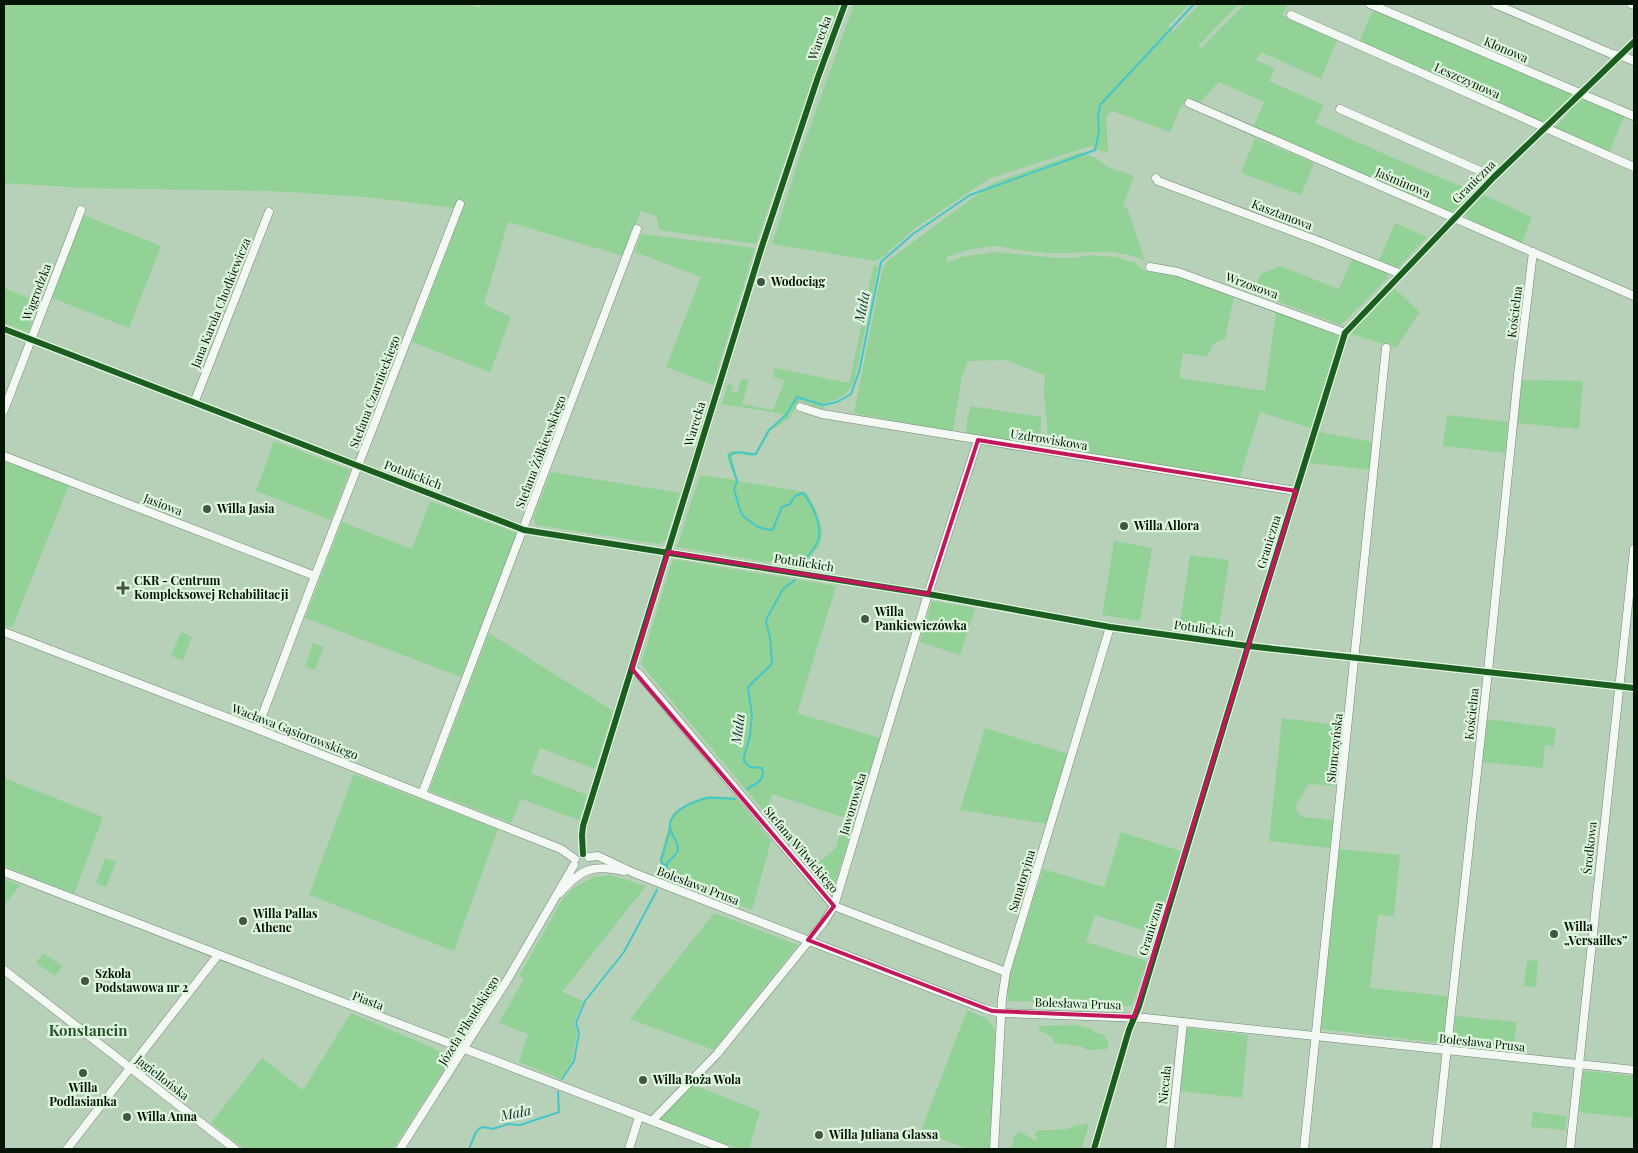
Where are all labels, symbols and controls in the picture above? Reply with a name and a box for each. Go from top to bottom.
street label: Warecka [803,13,834,63]
street label: Klonowa [1482,33,1531,66]
street label: Leszczynowa [1432,58,1503,102]
street label: Graniczna [1448,156,1498,206]
street label: Jaśminowa [1373,163,1433,201]
street label: Kasztanowa [1250,195,1315,233]
street label: Jana Karola Chodkiewicza [186,235,253,371]
street label: Wągrodzka [18,261,54,323]
street label: Wrzosowa [1223,268,1281,302]
place label: Wodociąg [770,273,825,289]
marker: Wodociąg [755,276,767,288]
street label: Kościelna [1503,285,1525,339]
water label: Mała [849,290,874,325]
street label: Stefana Czarnieckiego [345,333,403,450]
street label: Stefana Żółkiewskiego [511,393,569,510]
street label: Warecka [679,399,708,449]
street label: Uzdrowiskowa [1009,425,1089,453]
street label: Potulickich [382,456,444,492]
street label: Jasiowa [141,489,185,519]
place label: Willa Jasia [216,500,275,516]
marker: Willa Jasia [201,503,213,515]
street label: Graniczna [1252,513,1284,570]
place label: Willa Allora [1133,517,1200,533]
marker: Willa Allora [1118,520,1130,532]
street label: Potulickich [773,549,835,575]
place label: CKR - Centrum Kompleksowej Rehabilitacji [134,572,289,602]
marker: CKR - Centrum Kompleksowej Rehabilitacji [116,581,130,595]
place label: Willa Pankiewiczówka [874,603,967,633]
marker: Willa Pankiewiczówka [859,613,871,625]
street label: Potulickich [1173,616,1235,640]
street label: Kościelna [1460,687,1482,740]
street label: Wacława Gąsiorowskiego [229,699,361,763]
street label: Słomczyńska [1322,712,1346,783]
water label: Mała [726,713,749,746]
street label: Jaworowska [835,771,869,838]
street label: Stefana Witwickiego [761,803,843,896]
street label: Środkowa [1578,821,1600,875]
street label: Sanatoryjna [1004,848,1038,914]
street label: Bolesława Prusa [655,862,742,908]
street label: Graniczna [1134,900,1166,957]
place label: Willa Pallas Athene [252,905,318,935]
marker: Willa Pallas Athene [237,915,249,927]
place label: Willa „Versailles” [1563,918,1628,948]
marker: Willa „Versailles” [1548,928,1560,940]
place label: Szkoła Podstawowa nr 2 [95,965,188,995]
street label: Józefa Piłsudskiego [434,972,502,1069]
marker: Szkoła Podstawowa nr 2 [79,975,91,987]
street label: Piasta [351,987,386,1013]
street label: Bolesława Prusa [1034,993,1122,1013]
district label: Konstancin [49,1020,128,1040]
street label: Bolesława Prusa [1438,1030,1526,1054]
street label: Jagiellońska [132,1051,193,1103]
street label: Niecała [1154,1065,1174,1105]
marker: Willa Podlasianka [77,1067,89,1079]
place label: Willa Boża Wola [652,1071,742,1087]
marker: Willa Boża Wola [637,1074,649,1086]
place label: Willa Podlasianka [49,1079,118,1109]
water label: Mała [498,1100,533,1125]
place label: Willa Anna [136,1108,198,1124]
marker: Willa Anna [121,1111,133,1123]
place label: Willa Juliana Glassa [828,1126,939,1142]
marker: Willa Juliana Glassa [813,1129,825,1141]

